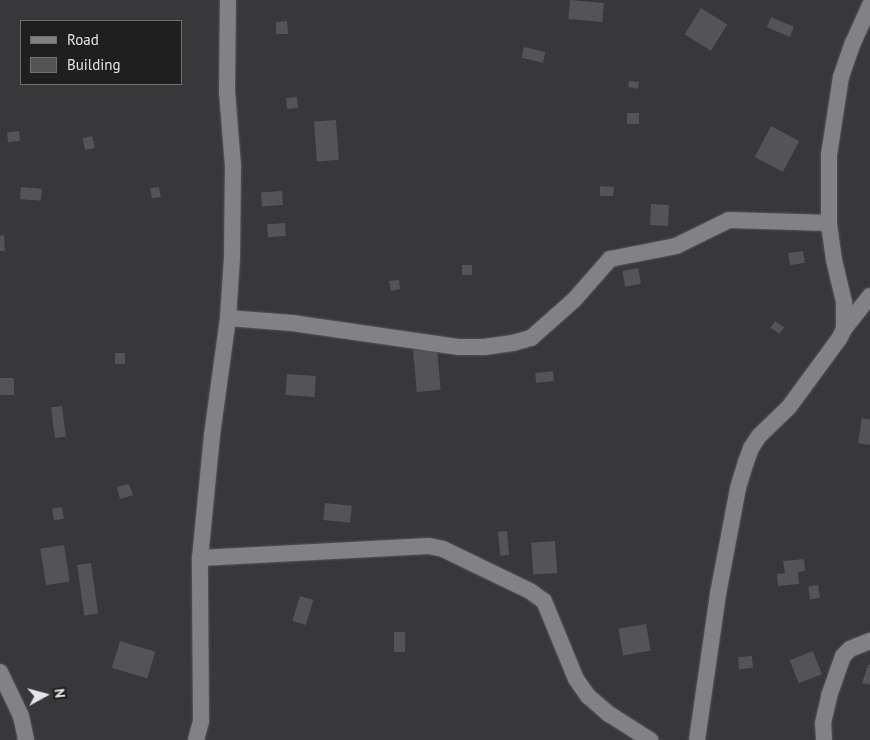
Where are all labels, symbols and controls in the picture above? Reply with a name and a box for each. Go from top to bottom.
legend [20,20,182,85]
text: Road [67,30,99,49]
text: Building [67,55,121,74]
north arrow [20,670,70,720]
text: N [50,688,69,699]

